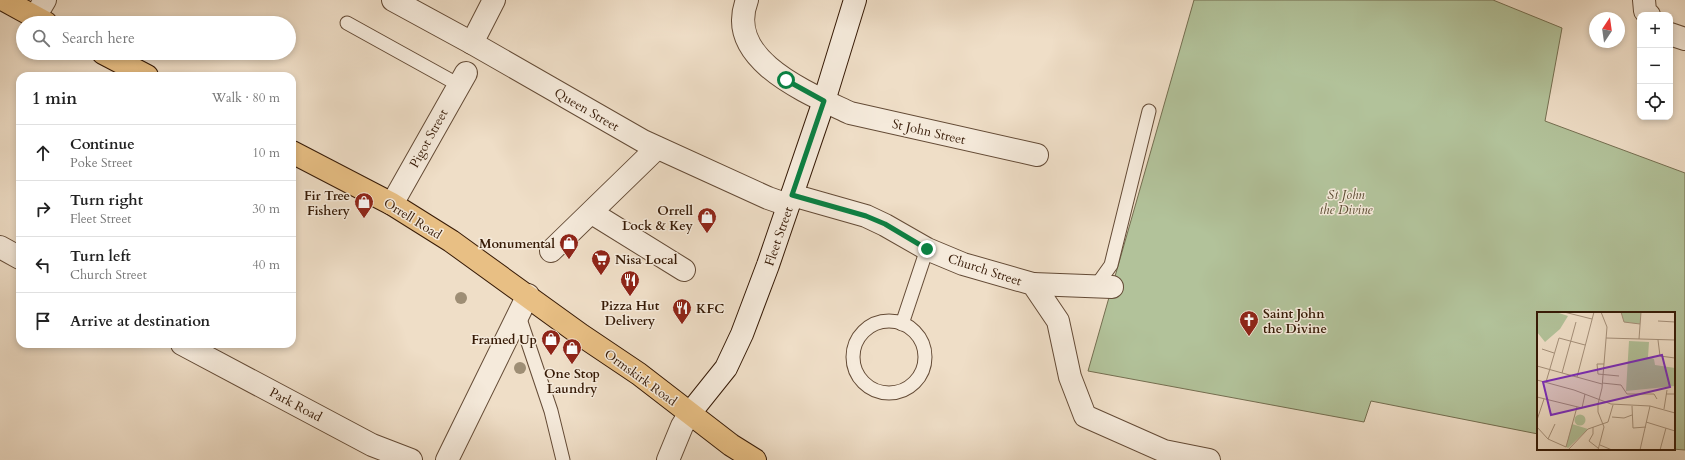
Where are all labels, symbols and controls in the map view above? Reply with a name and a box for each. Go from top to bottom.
north arrow [1589,12,1625,48]
map controls [1637,12,1673,120]
button: + [1637,12,1673,48]
search box [16,16,296,60]
icon: search [30,27,52,49]
text: Search here [62,28,135,48]
button: − [1637,48,1673,84]
route start [777,71,795,89]
street label: Queen Street [551,84,622,136]
button: locate [1637,84,1673,120]
text: 1 min [32,87,77,110]
text: Walk · 80 m [212,89,280,107]
street label: Pigot Street [405,106,452,171]
street label: St John Street [890,115,967,149]
text: Continue [70,134,135,154]
icon: ahead [32,142,54,164]
text: 10 m [252,144,280,162]
text: Poke Street [70,154,132,172]
park label: St John the Divine [1320,186,1373,219]
place label: Fir Tree Fishery [304,187,351,220]
text: Turn right [70,190,143,210]
shop icon: Fir Tree Fishery [353,191,375,219]
street label: Orrell Road [380,194,445,244]
icon: right [32,198,54,220]
text: 30 m [252,200,280,218]
place label: Orrell Lock & Key [622,202,694,235]
street label: Fleet Street [760,204,797,268]
shop icon: Orrell Lock & Key [696,206,718,234]
text: Fleet Street [70,210,131,228]
shop icon: Monumental [558,232,580,260]
place label: Monumental [479,235,555,253]
route end [918,240,936,258]
text: Turn left [70,246,131,266]
supermarket icon: Nisa Local [590,248,612,276]
street label: Church Street [945,250,1024,290]
place label: Nisa Local [615,251,678,269]
icon: left [32,254,54,276]
text: 40 m [252,256,280,274]
text: Church Street [70,266,147,284]
restaurant icon: Pizza Hut Delivery [619,269,641,297]
place label: Pizza Hut Delivery [601,297,660,330]
restaurant icon: KFC [671,297,693,325]
place label: KFC [696,300,724,318]
place label: Saint John the Divine [1263,305,1327,338]
church icon: Saint John the Divine [1238,309,1260,337]
icon: arrive [32,310,54,332]
text: Arrive at destination [70,311,210,331]
inset map [1537,312,1675,450]
shop icon: Framed Up [540,328,562,356]
place label: Framed Up [471,331,537,349]
shop icon: One Stop Laundry [561,337,583,365]
street label: Ormskirk Road [600,345,680,410]
place label: One Stop Laundry [544,365,600,398]
street label: Park Road [266,384,325,426]

